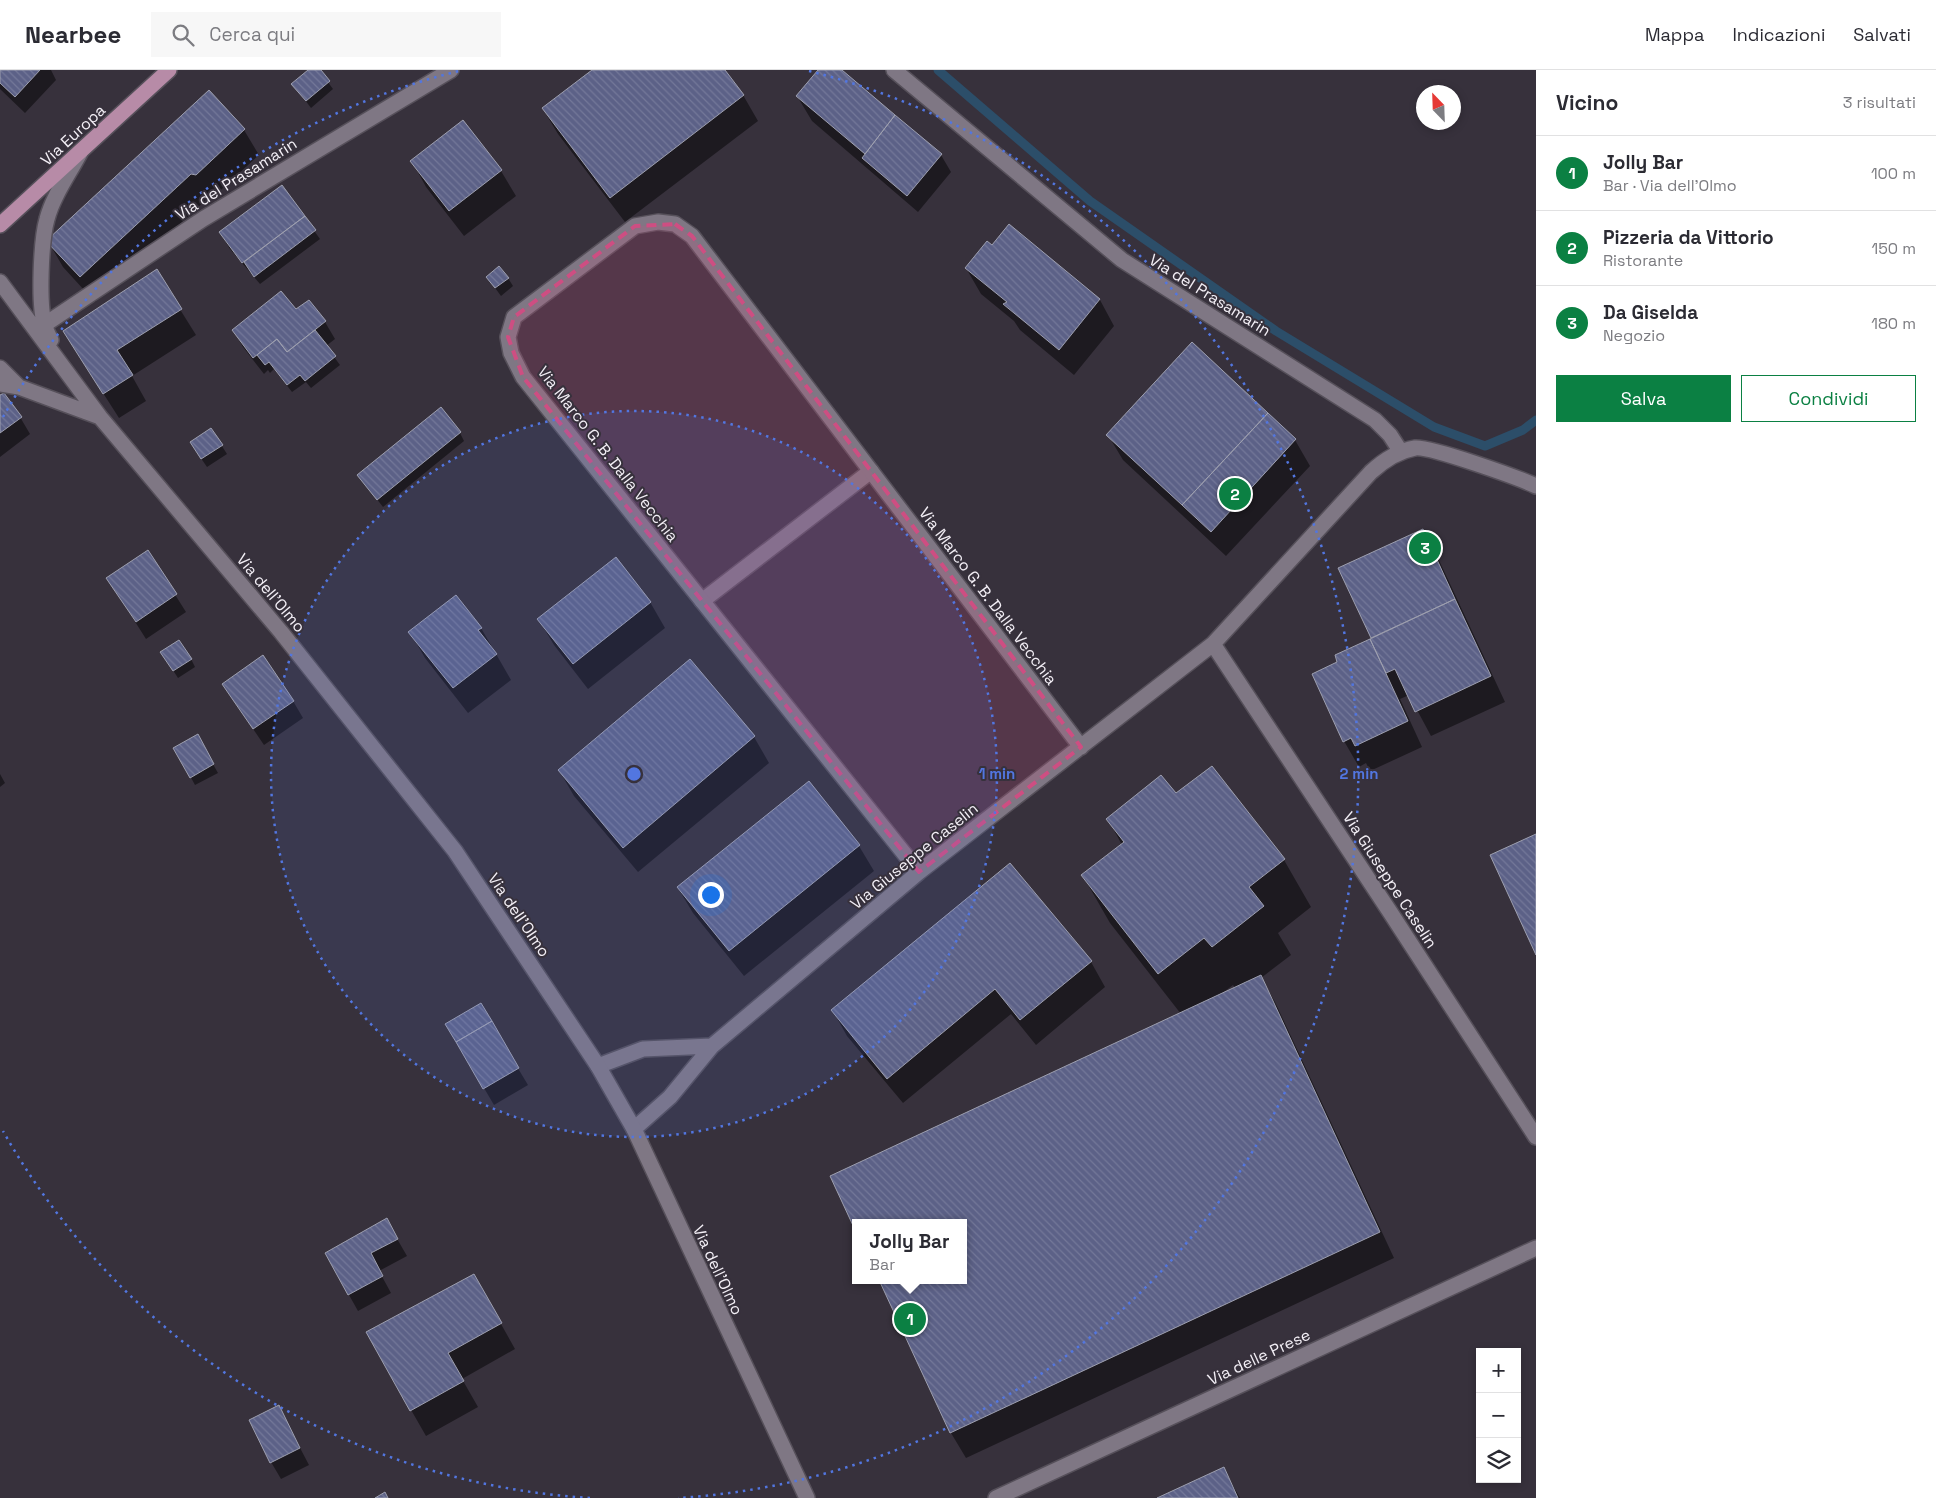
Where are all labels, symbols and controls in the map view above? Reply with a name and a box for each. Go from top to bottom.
search box [151,12,501,57]
text: Nearbee [25,19,121,50]
icon: search [169,21,197,49]
text: Cerca qui [209,22,295,47]
text: Mappa [1645,23,1704,46]
text: Indicazioni [1732,23,1825,46]
text: Salvati [1853,23,1911,46]
north arrow [1416,85,1461,130]
text: Vicino [1556,89,1618,116]
text: 3 risultati [1843,92,1916,113]
street label: Via Europa [36,100,110,170]
street label: Via del Prasamarin [171,133,301,225]
text: Jolly Bar [1603,150,1683,175]
text: 1 [1568,163,1576,184]
text: 100 m [1871,163,1916,184]
text: Bar · Via dell'Olmo [1603,175,1737,196]
text: Pizzeria da Vittorio [1603,225,1774,250]
text: 2 [1567,238,1577,259]
text: 150 m [1872,238,1916,259]
street label: Via del Prasamarin [1145,249,1275,341]
text: Ristorante [1603,250,1683,271]
text: Da Giselda [1603,300,1698,325]
text: 3 [1567,313,1577,334]
text: 180 m [1871,313,1916,334]
text: Negozio [1603,325,1665,346]
street label: Via Marco G. B. Dalla Vecchia [533,362,683,546]
button: Salva [1556,375,1731,422]
button: Condividi [1741,375,1916,422]
pin: 2 [1219,475,1251,513]
street label: Via Marco G. B. Dalla Vecchia [914,503,1062,689]
pin: 3 [1409,529,1441,567]
street label: Via dell'Olmo [232,549,310,637]
text: 1 min [979,764,1015,783]
text: 2 min [1340,764,1378,783]
centre of rings [625,765,643,783]
street label: Via Giuseppe Caselin [846,798,982,914]
street label: Via Giuseppe Caselin [1338,808,1442,952]
street label: Via dell'Olmo [483,869,555,961]
your location [698,882,724,908]
popup [852,1219,967,1284]
street label: Via dell'Olmo [688,1222,748,1318]
text: Jolly Bar [869,1229,950,1254]
text: Bar [869,1254,895,1275]
pin: 1 [894,1300,926,1338]
street label: Via delle Prese [1204,1324,1314,1390]
map controls [1476,1348,1521,1483]
button: + [1476,1348,1521,1393]
button: − [1476,1393,1521,1438]
button: layers [1476,1438,1521,1483]

